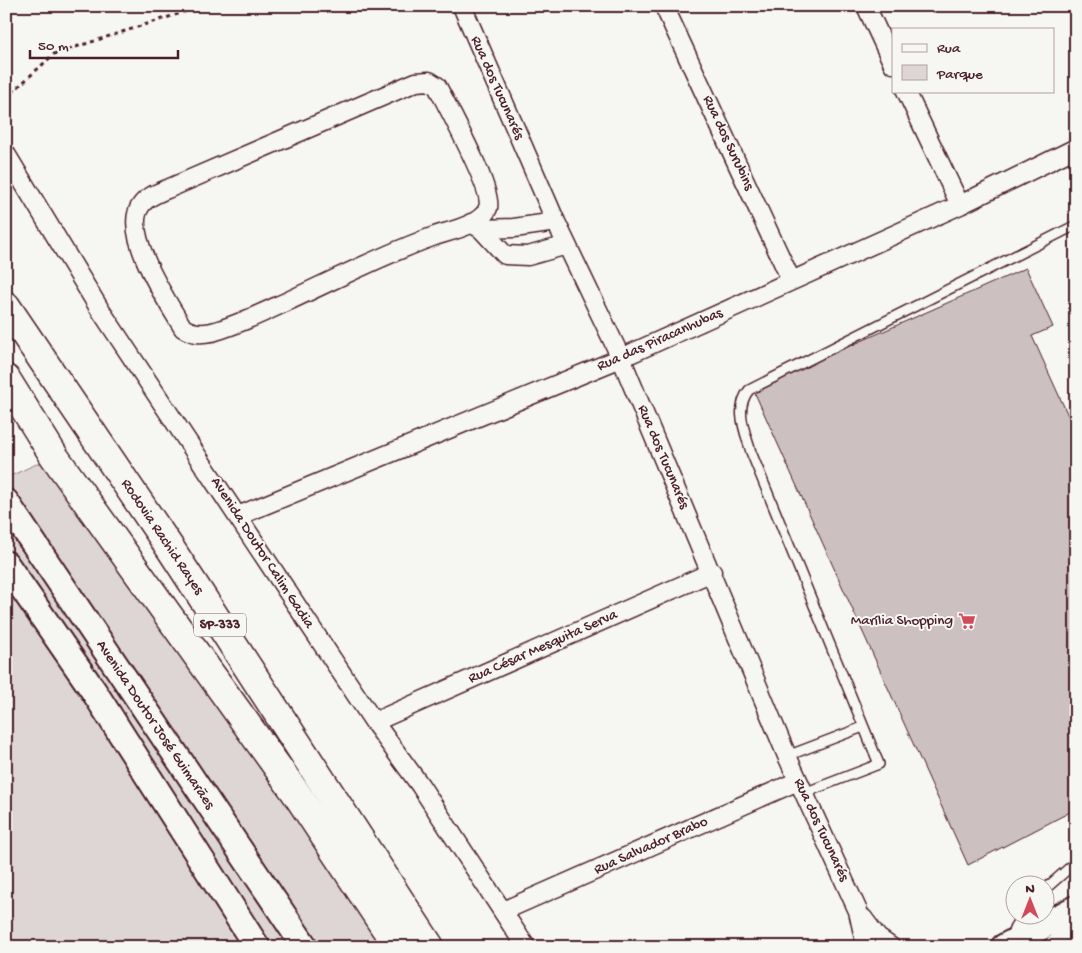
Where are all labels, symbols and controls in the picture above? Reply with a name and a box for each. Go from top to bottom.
scale bar [30,28,178,60]
legend [892,28,1054,92]
street label: Rua dos Tucunarés [466,33,528,143]
text: 50 m [38,38,69,56]
text: Rua [937,40,961,58]
text: Parque [936,66,983,84]
street label: Rua dos Surubins [698,93,758,194]
street label: Rua das Piracanhubas [594,304,726,376]
street label: Rua dos Tucunarés [633,402,693,512]
street label: Avenida Doutor Calim Gadia [206,474,318,633]
street label: Rodovia Rachid Rayes [117,476,208,599]
street label: Rua César Mesquita Serva [466,606,621,688]
supermarket icon: Marília Shopping [957,611,977,631]
place label: Marília Shopping [851,612,953,630]
road number: SP-333 [194,614,246,636]
street label: Avenida Doutor José Guimarães [92,637,219,813]
street label: Rua dos Tucunarés [789,776,853,885]
street label: Rua Salvador Brabo [591,813,711,879]
north arrow [1004,876,1054,926]
text: N [1025,881,1035,898]

